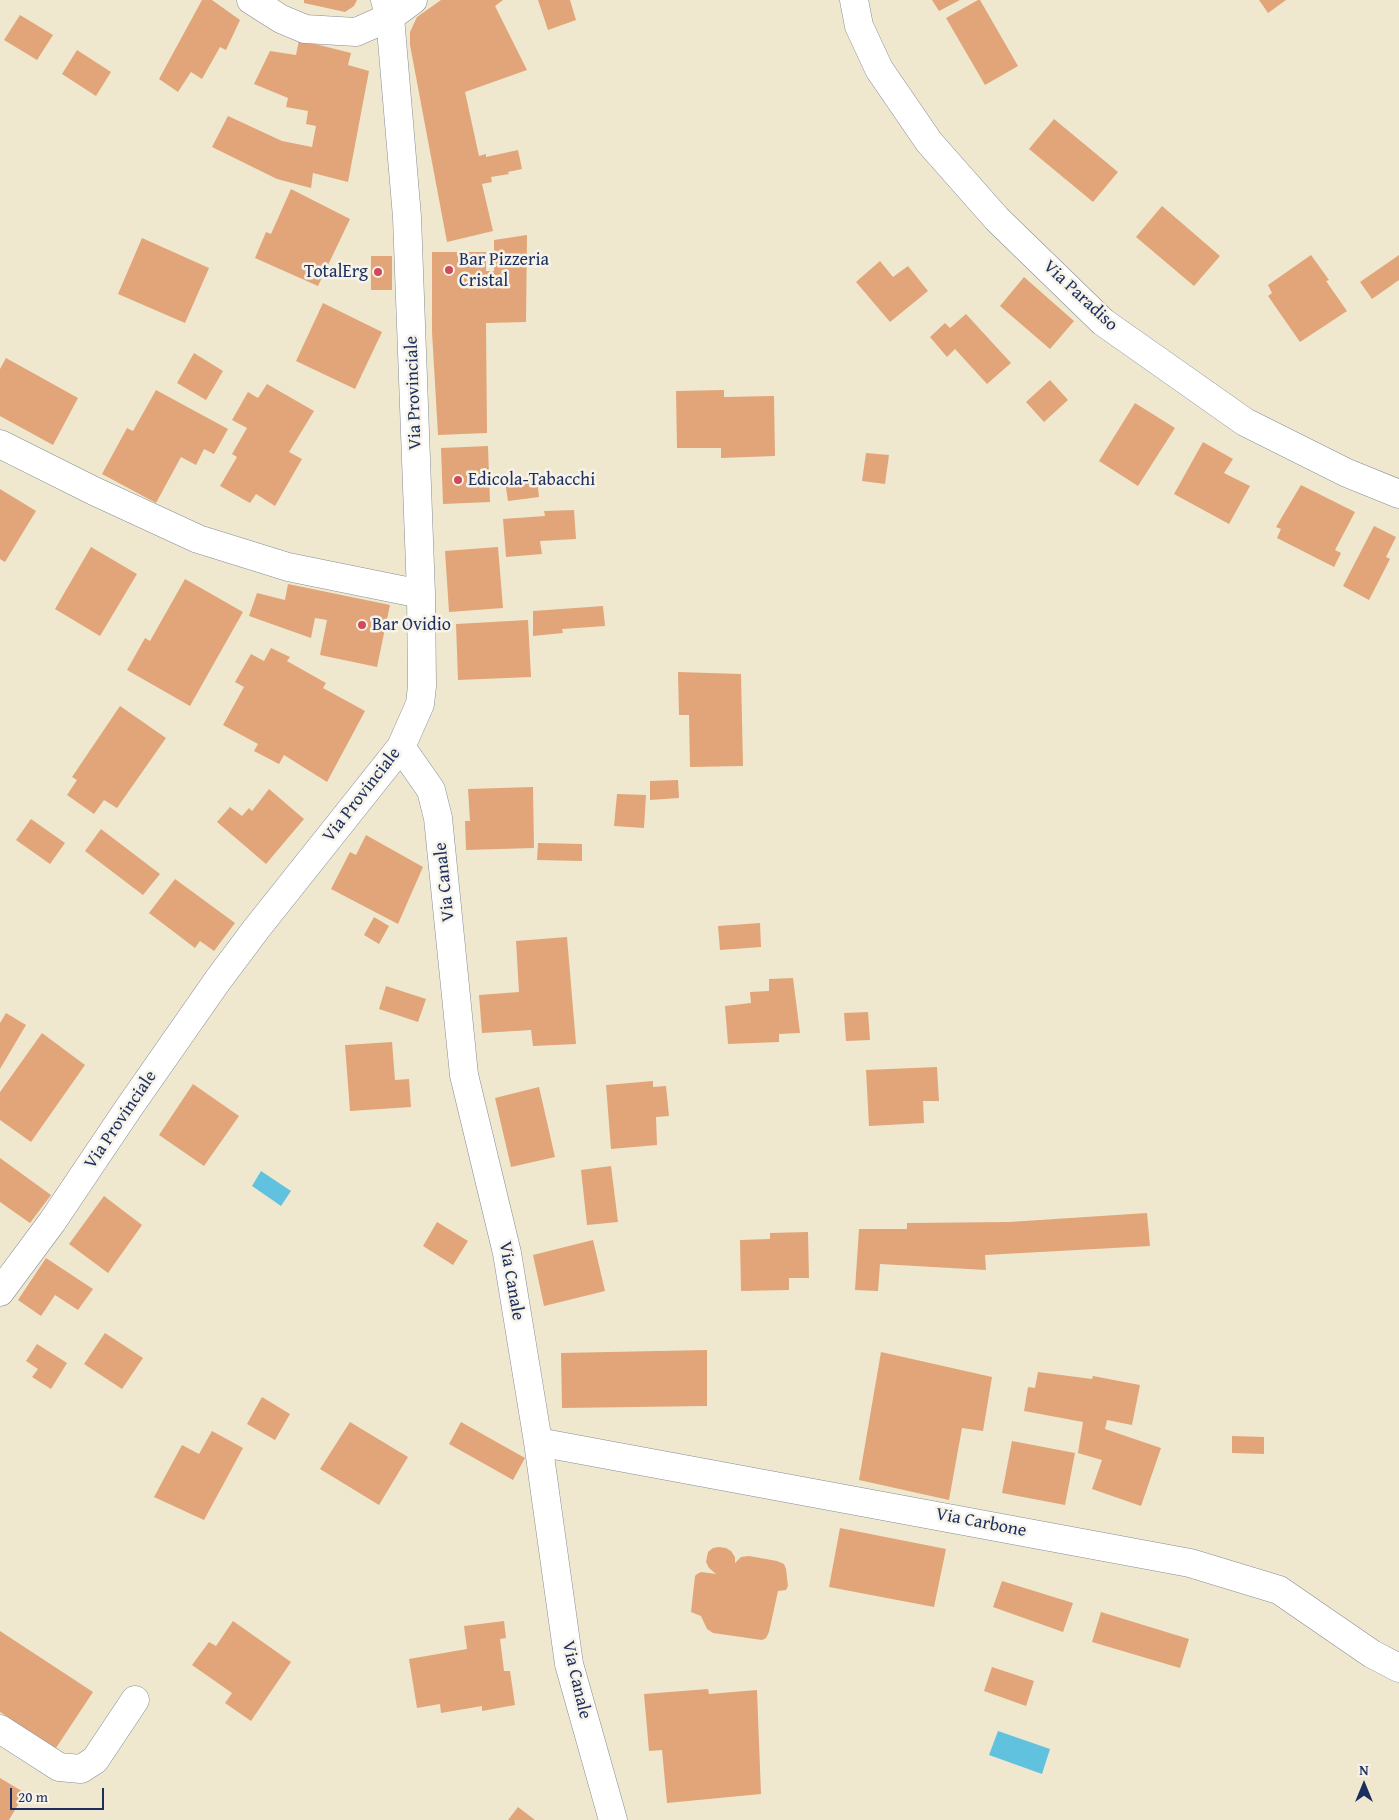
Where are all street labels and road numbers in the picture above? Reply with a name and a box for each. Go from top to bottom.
street label: Via Paradiso [1038,256,1122,336]
street label: Via Provinciale [401,336,427,450]
street label: Via Provinciale [318,743,406,847]
street label: Via Canale [430,841,460,923]
street label: Via Provinciale [80,1067,162,1173]
street label: Via Canale [493,1240,529,1322]
street label: Via Carbone [934,1504,1028,1542]
street label: Via Canale [557,1639,595,1721]

